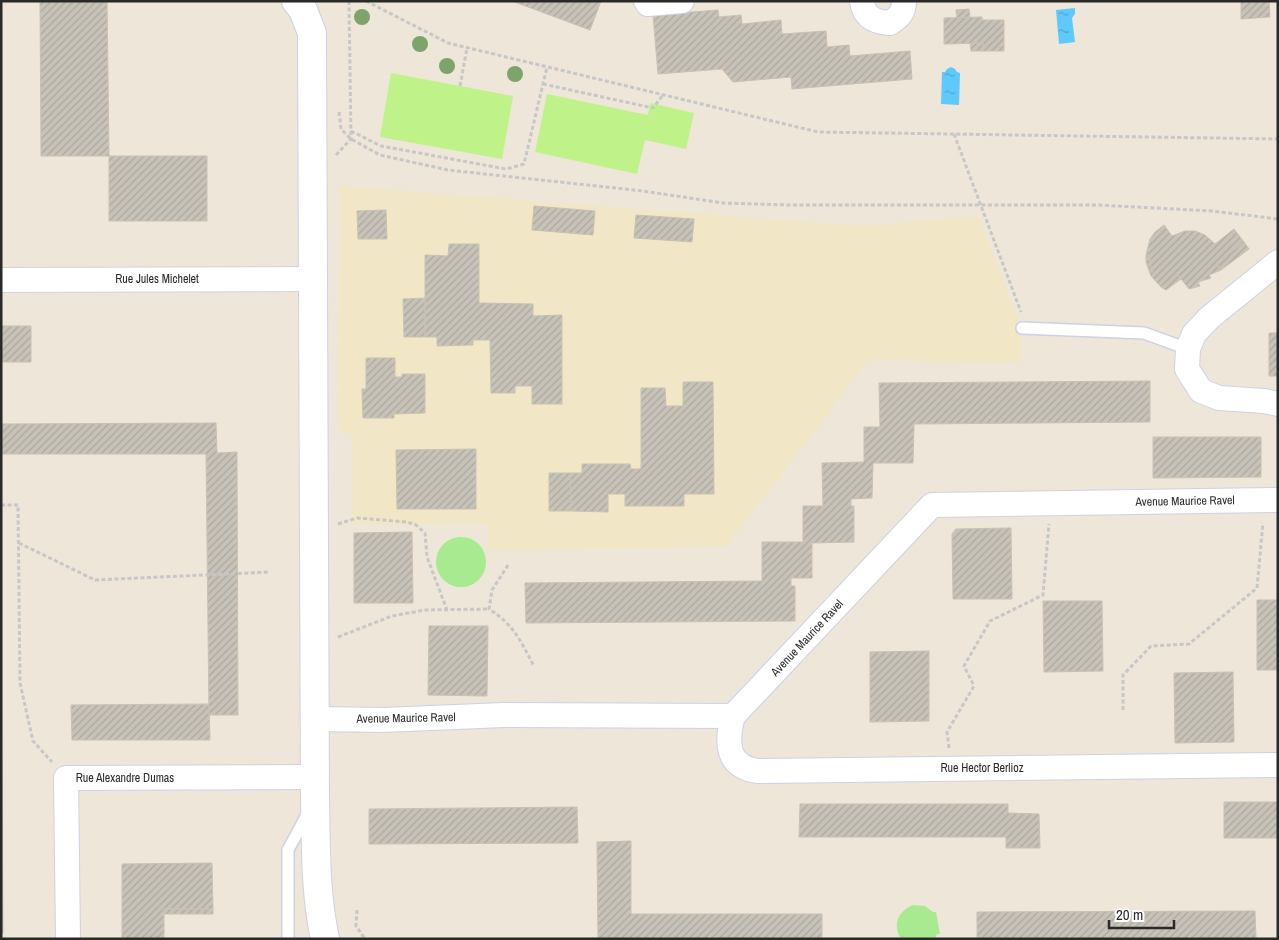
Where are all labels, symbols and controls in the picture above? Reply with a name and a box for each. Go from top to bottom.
street label: Rue Jules Michelet [115,271,199,287]
street label: Avenue Maurice Ravel [1134,492,1235,510]
street label: Avenue Maurice Ravel [767,596,847,681]
street label: Avenue Maurice Ravel [355,709,456,727]
street label: Rue Hector Berlioz [940,760,1024,776]
street label: Rue Alexandre Dumas [76,770,174,786]
scale bar [1109,898,1174,930]
text: 20 m [1116,904,1143,925]

